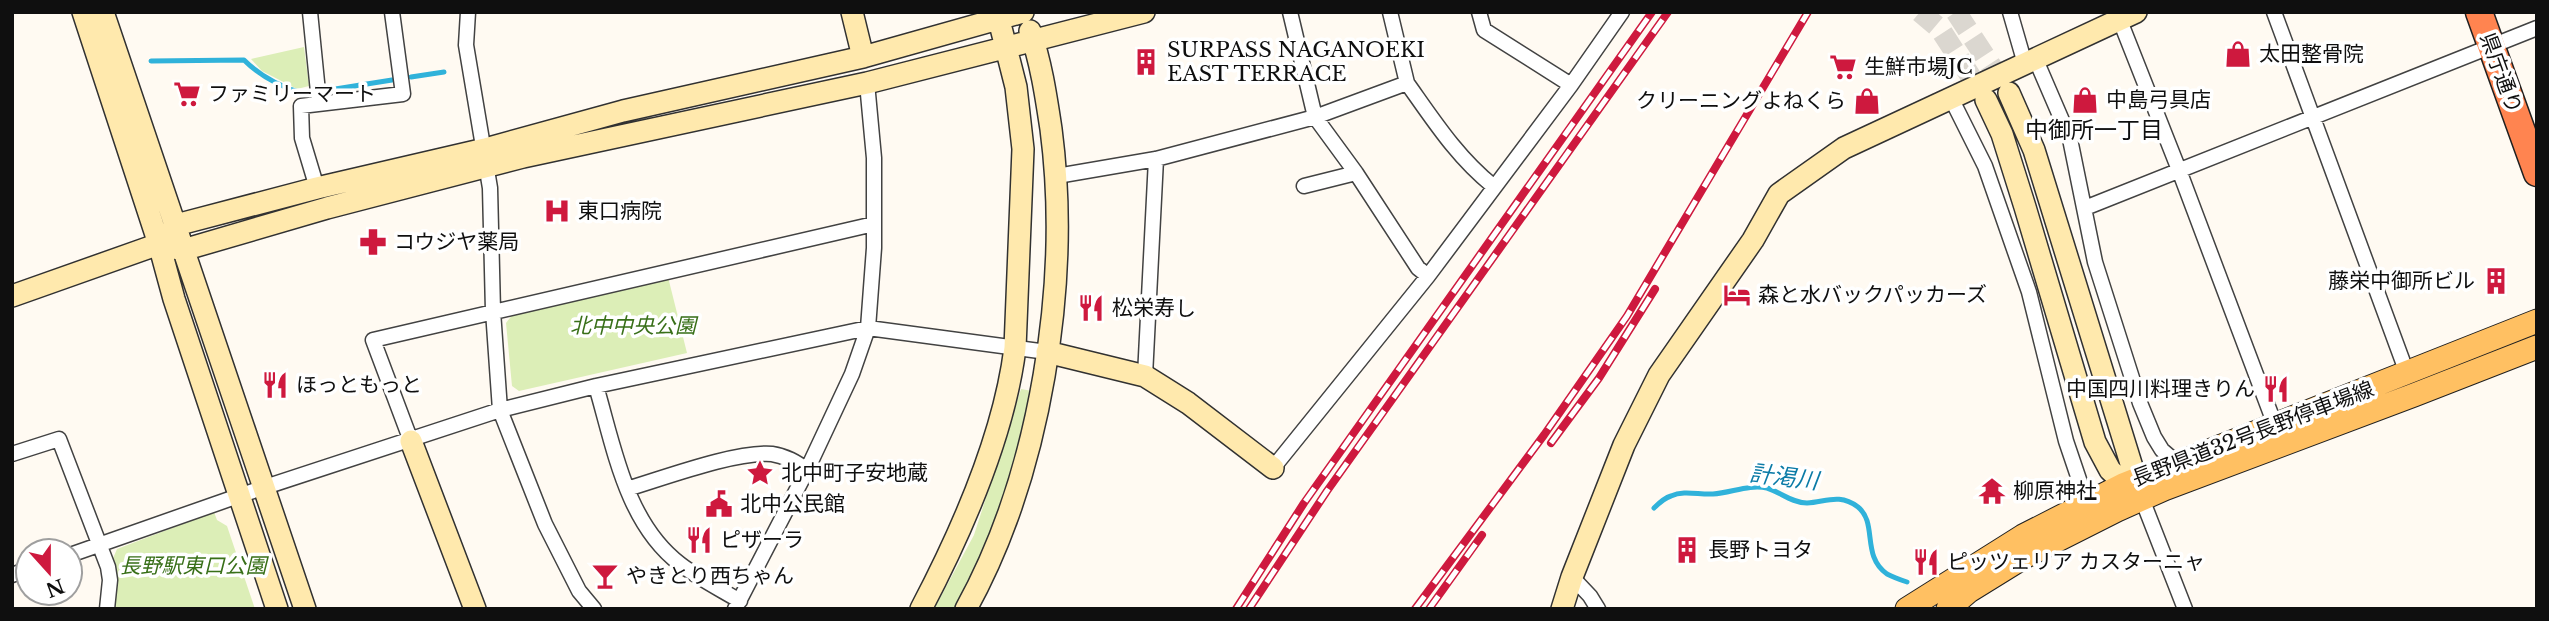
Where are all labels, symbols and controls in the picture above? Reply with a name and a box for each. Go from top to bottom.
street label: 県庁通り [2474,29,2528,117]
place label: SURPASS NAGANOEKI EAST TERRACE [1167,37,1425,87]
shop icon: 太田整骨院 [2223,39,2253,69]
place label: 太田整骨院 [2259,41,2364,67]
building icon: SURPASS NAGANOEKI EAST TERRACE [1131,47,1161,77]
supermarket icon: 生鮮市場JC [1828,52,1858,82]
place label: 生鮮市場JC [1864,54,1973,80]
supermarket icon: ファミリーマート [172,79,202,109]
place label: ファミリーマート [208,81,376,107]
shop icon: 中島弓具店 [2070,85,2100,115]
shop icon: クリーニングよねくら [1852,86,1882,116]
place label: 中島弓具店 [2106,87,2211,113]
place label: クリーニングよねくら [1636,88,1846,114]
district label: 中御所一丁目 [2025,116,2163,144]
hospital icon: 東口病院 [542,196,572,226]
place label: 東口病院 [578,198,662,224]
pharmacy icon: コウジヤ薬局 [358,227,388,257]
place label: コウジヤ薬局 [394,229,519,255]
building icon: 藤栄中御所ビル [2481,266,2511,296]
place label: 藤栄中御所ビル [2328,268,2475,294]
hotel icon: 森と水バックパッカーズ [1722,280,1752,310]
place label: 森と水バックパッカーズ [1758,282,1987,308]
restaurant icon: 松栄寿し [1076,293,1106,323]
place label: 松栄寿し [1112,295,1196,321]
park label: 北中中央公園 [570,313,699,339]
restaurant icon: ほっともっと [260,370,290,400]
place label: ほっともっと [296,372,422,398]
restaurant icon: 中国四川料理きりん [2261,374,2291,404]
place label: 中国四川料理きりん [2066,376,2255,402]
street label: 長野県道32号長野停車場線 [2128,376,2378,492]
place icon: 北中町子安地蔵 [745,458,775,488]
water label: 計渇川 [1748,459,1823,495]
place label: 北中町子安地蔵 [781,460,928,486]
temple icon: 柳原神社 [1977,476,2007,506]
place label: 柳原神社 [2013,478,2097,504]
public building icon: 北中公民館 [704,489,734,519]
place label: 北中公民館 [740,491,845,517]
restaurant icon: ピザーラ [684,525,714,555]
place label: ピザーラ [720,527,804,553]
building icon: 長野トヨタ [1672,535,1702,565]
north arrow [14,537,84,607]
place label: 長野トヨタ [1708,537,1813,563]
restaurant icon: ピッツェリア カスターニャ [1911,547,1941,577]
place label: ピッツェリア カスターニャ [1947,549,2205,575]
park label: 長野駅東口公園 [120,553,269,579]
bar icon: やきとり西ちゃん [590,561,620,591]
place label: やきとり西ちゃん [626,563,794,589]
text: N [42,573,67,601]

